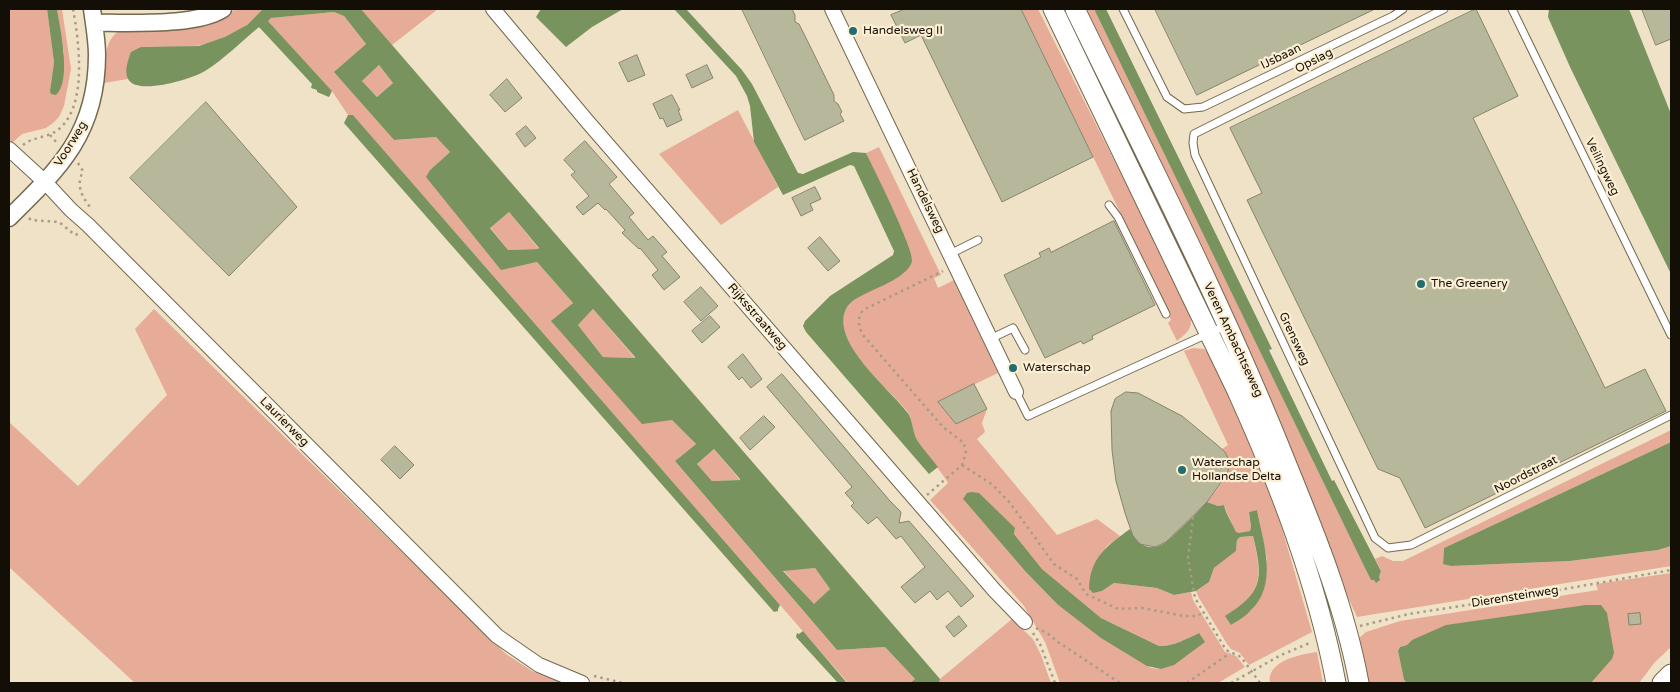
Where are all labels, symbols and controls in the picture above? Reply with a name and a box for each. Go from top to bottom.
place label: Handelsweg II [863,24,943,38]
marker: Handelsweg II [847,25,859,37]
street label: IJsbaan [1258,41,1304,73]
street label: Opslag [1293,45,1335,77]
street label: Voorweg [51,119,91,169]
street label: Veilingweg [1582,136,1622,198]
street label: Handelsweg [903,166,947,236]
place label: The Greenery [1431,277,1508,291]
marker: The Greenery [1415,278,1427,290]
street label: Veren Ambachtseweg [1200,280,1266,400]
street label: Rijksstraatweg [724,281,790,353]
street label: Grensweg [1275,310,1313,368]
place label: Waterschap [1023,361,1091,375]
marker: Waterschap [1007,362,1019,374]
street label: Laurierweg [256,394,312,450]
street label: Noordstraat [1492,453,1560,497]
place label: Waterschap Hollandse Delta [1192,456,1281,484]
marker: Waterschap Hollandse Delta [1176,464,1188,476]
street label: Dierensteinweg [1470,583,1560,611]

